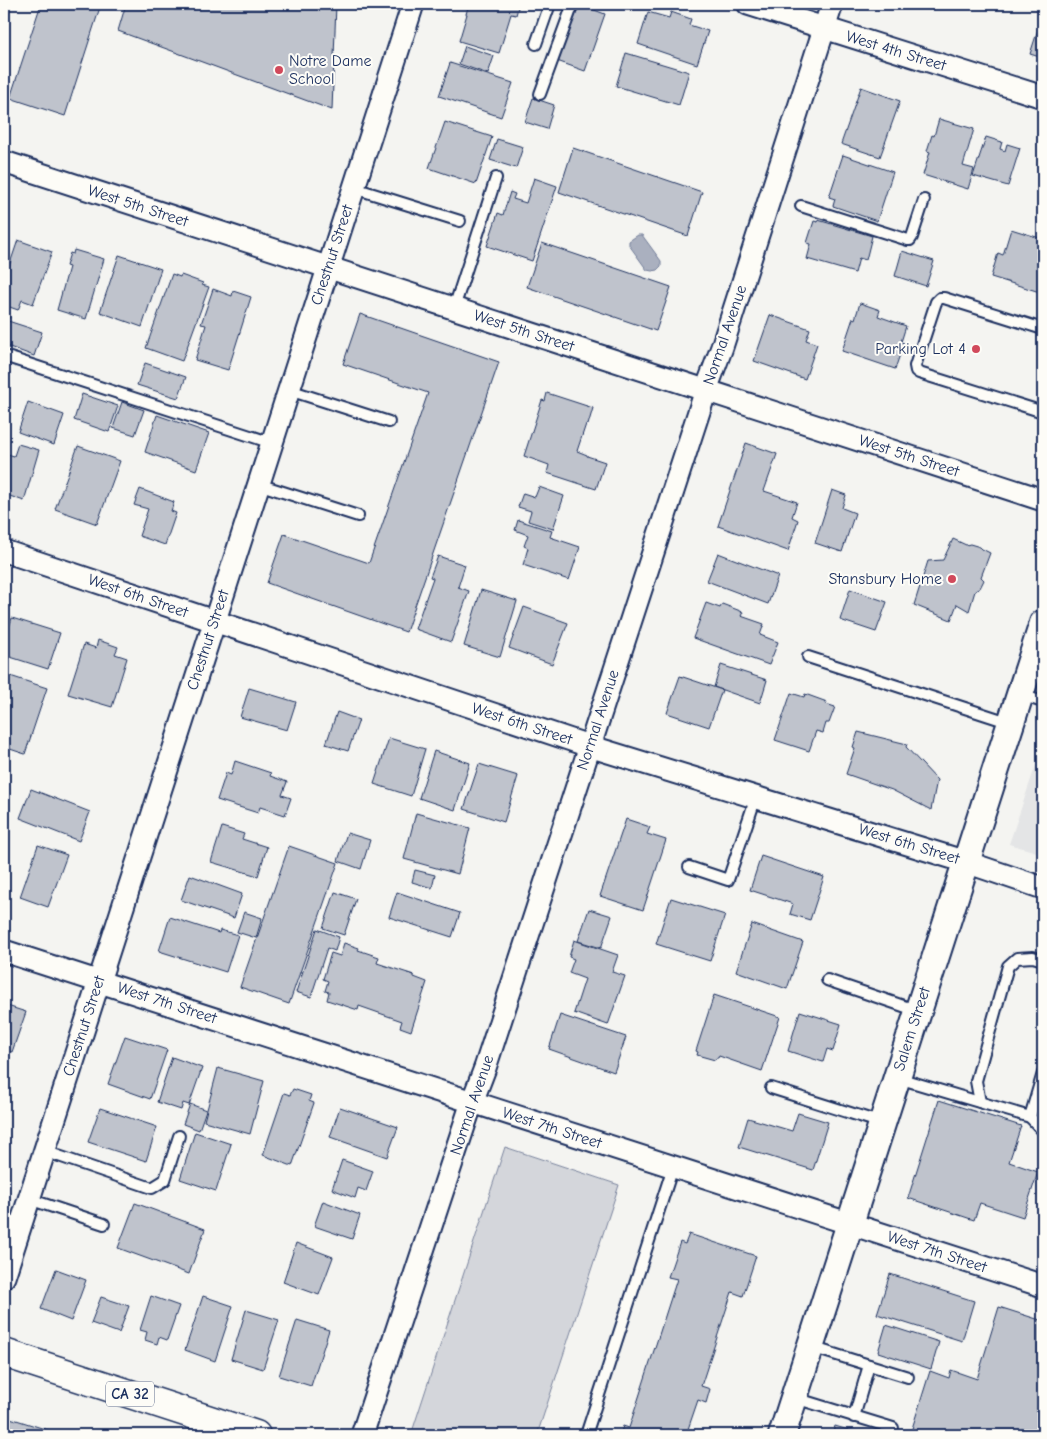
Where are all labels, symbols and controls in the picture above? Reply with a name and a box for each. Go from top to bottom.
street label: West 4th Street [844,27,949,75]
place label: Notre Dame School [289,52,371,88]
marker: Notre Dame School [273,64,285,76]
street label: West 5th Street [85,181,191,231]
street label: Chestnut Street [307,202,357,308]
street label: Normal Avenue [699,283,751,387]
street label: West 5th Street [471,306,577,356]
place label: Parking Lot 4 [875,340,966,358]
marker: Parking Lot 4 [970,343,982,355]
street label: West 5th Street [856,431,962,481]
street label: West 6th Street [86,570,191,622]
place label: Stansbury Home [828,570,942,588]
marker: Stansbury Home [946,573,958,585]
street label: Chestnut Street [183,587,233,693]
street label: Normal Avenue [573,668,623,772]
street label: West 6th Street [469,699,575,749]
street label: West 6th Street [856,820,962,868]
street label: Chestnut Street [59,973,109,1079]
street label: West 7th Street [115,978,219,1028]
street label: Salem Street [890,984,934,1073]
street label: Normal Avenue [446,1053,498,1157]
street label: West 7th Street [500,1103,604,1153]
street label: West 7th Street [885,1227,989,1277]
road number: CA 32 [106,1382,154,1406]

